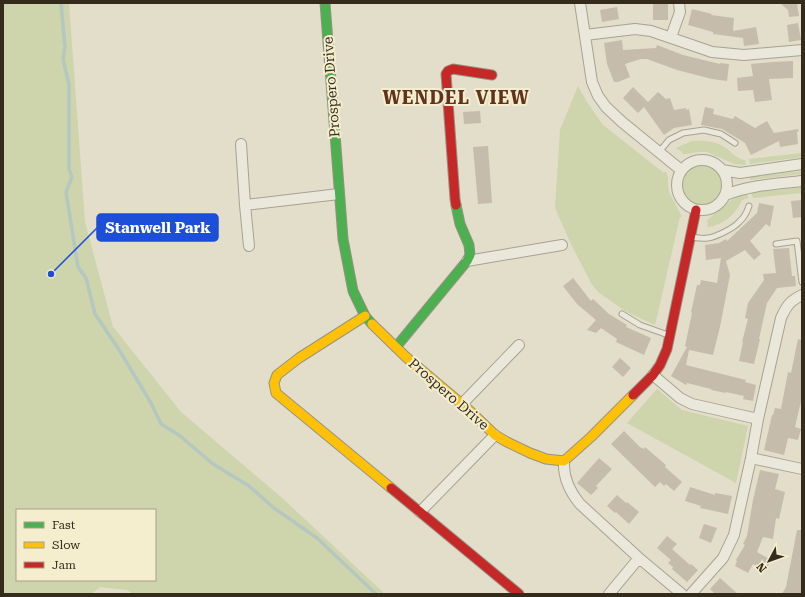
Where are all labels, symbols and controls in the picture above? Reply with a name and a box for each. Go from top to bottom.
street label: Prospero Drive [319,36,343,138]
district label: WENDEL VIEW [382,87,530,108]
callout: Stanwell Park [97,214,218,241]
text: Stanwell Park [105,219,211,237]
street label: Prospero Drive [406,355,493,433]
legend [16,509,156,581]
text: Fast [52,518,76,532]
text: Slow [52,538,80,552]
north arrow [749,541,789,581]
text: Jam [52,558,76,572]
text: N [754,559,770,575]

